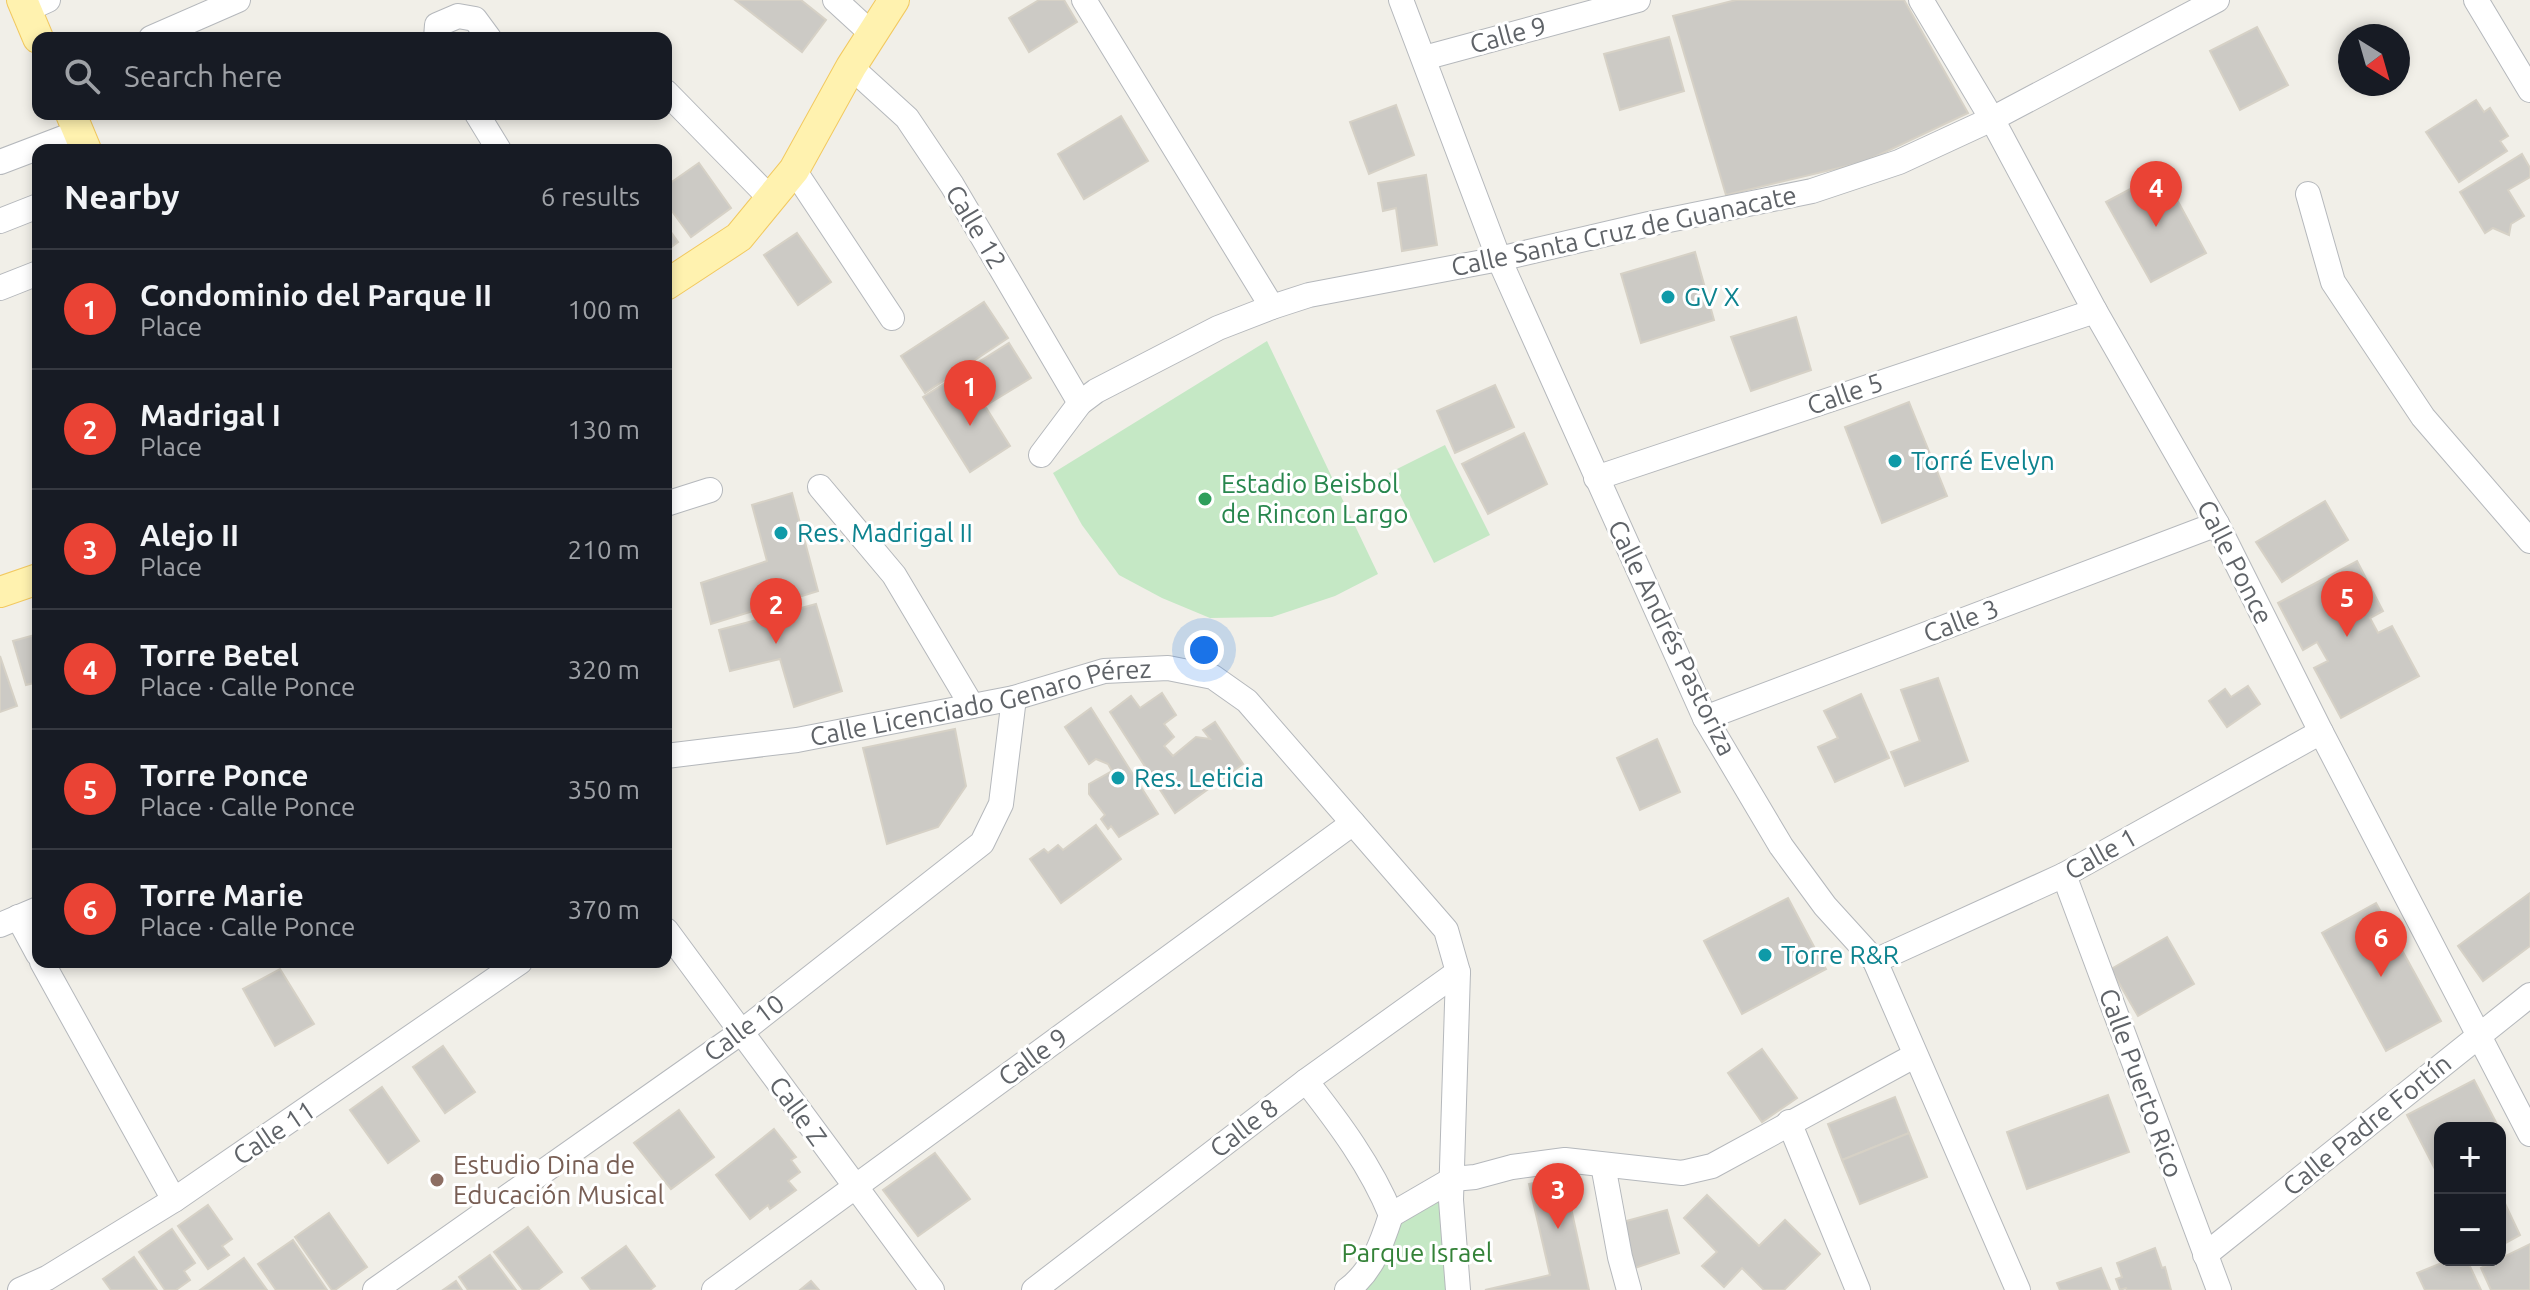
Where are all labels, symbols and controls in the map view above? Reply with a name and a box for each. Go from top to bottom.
street label: Calle 9 [1466,10,1549,59]
north arrow [2338,24,2410,96]
search box [32,32,672,120]
icon: search [60,54,104,98]
text: Search here [124,59,283,93]
pin: 4 [2130,161,2182,227]
text: Nearby [64,177,179,215]
street label: Calle 12 [940,180,1013,274]
street label: Calle Santa Cruz de Guanacate [1449,180,1799,281]
text: 6 results [541,182,640,211]
text: Condominio del Parque II [140,278,492,312]
place label: GV X [1684,282,1740,311]
marker: GV X [1659,288,1677,306]
text: 1 [83,295,97,324]
text: 100 m [568,295,640,324]
text: Place [140,312,202,341]
pin: 1 [944,360,996,426]
street label: Calle 5 [1803,367,1886,420]
text: Madrigal I [140,398,281,432]
text: 2 [83,415,97,444]
text: 130 m [568,415,640,444]
text: Place [140,432,202,461]
place label: Torré Evelyn [1911,446,2055,475]
marker: Torré Evelyn [1886,452,1904,470]
place label: Estadio Beisbol de Rincon Largo [1221,469,1409,528]
marker: Estadio Beisbol de Rincon Largo [1196,490,1214,508]
street label: Calle Ponce [2192,495,2279,628]
street label: Calle Andrés Pastoriza [1603,515,1742,760]
text: Alejo II [140,518,239,552]
place label: Res. Madrigal II [797,518,973,547]
marker: Res. Madrigal II [772,524,790,542]
text: 3 [83,535,97,564]
text: 210 m [568,535,640,564]
text: Place [140,552,202,581]
pin: 5 [2321,571,2373,637]
pin: 2 [750,578,802,644]
street label: Calle 3 [1919,593,2002,648]
your location [1184,630,1224,670]
text: Torre Betel [140,638,299,672]
street label: Calle Licenciado Genaro Pérez [808,654,1152,751]
text: 4 [83,655,97,684]
text: 320 m [568,655,640,684]
text: Place · Calle Ponce [140,672,355,701]
text: Torre Ponce [140,758,308,792]
place label: Res. Leticia [1134,763,1264,792]
marker: Res. Leticia [1109,769,1127,787]
text: 5 [83,775,97,804]
text: 350 m [568,775,640,804]
text: Place · Calle Ponce [140,792,355,821]
street label: Calle 1 [2060,822,2142,885]
text: Torre Marie [140,878,304,912]
text: 6 [83,895,97,924]
text: 370 m [568,895,640,924]
pin: 6 [2355,911,2407,977]
text: Place · Calle Ponce [140,912,355,941]
place label: Torre R&R [1781,940,1899,969]
marker: Torre R&R [1756,946,1774,964]
street label: Calle Puerto Rico [2094,984,2189,1181]
street label: Calle 10 [698,988,789,1067]
street label: Calle 9 [993,1022,1073,1091]
street label: Calle Padre Fortín [2277,1048,2456,1201]
street label: Calle Z [764,1071,833,1151]
street label: Calle 8 [1204,1092,1283,1163]
street label: Calle 11 [227,1095,320,1170]
map controls [2434,1122,2506,1266]
button: + [2434,1122,2506,1194]
place label: Estudio Dina de Educación Musical [453,1150,665,1209]
pin: 3 [1532,1163,1584,1229]
marker: Estudio Dina de Educación Musical [428,1171,446,1189]
button: − [2434,1194,2506,1266]
park label: Parque Israel [1341,1238,1493,1267]

